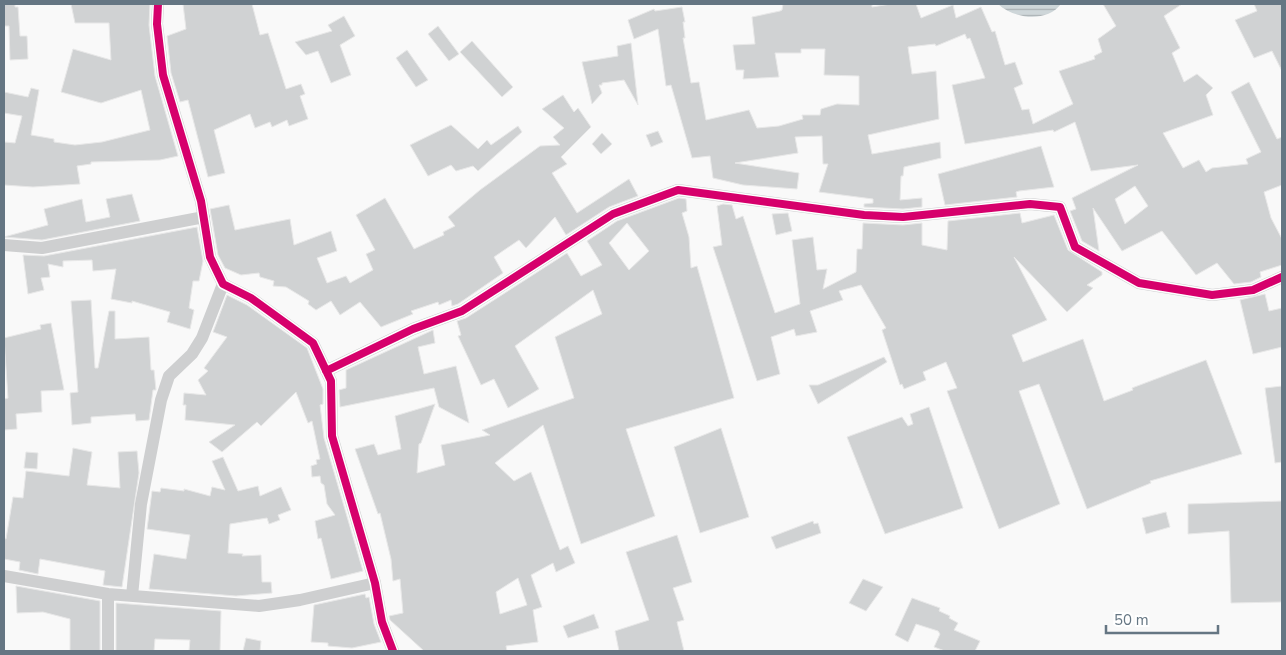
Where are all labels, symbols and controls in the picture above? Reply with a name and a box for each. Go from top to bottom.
scale bar [1106,602,1218,634]
text: 50 m [1114,610,1149,630]

